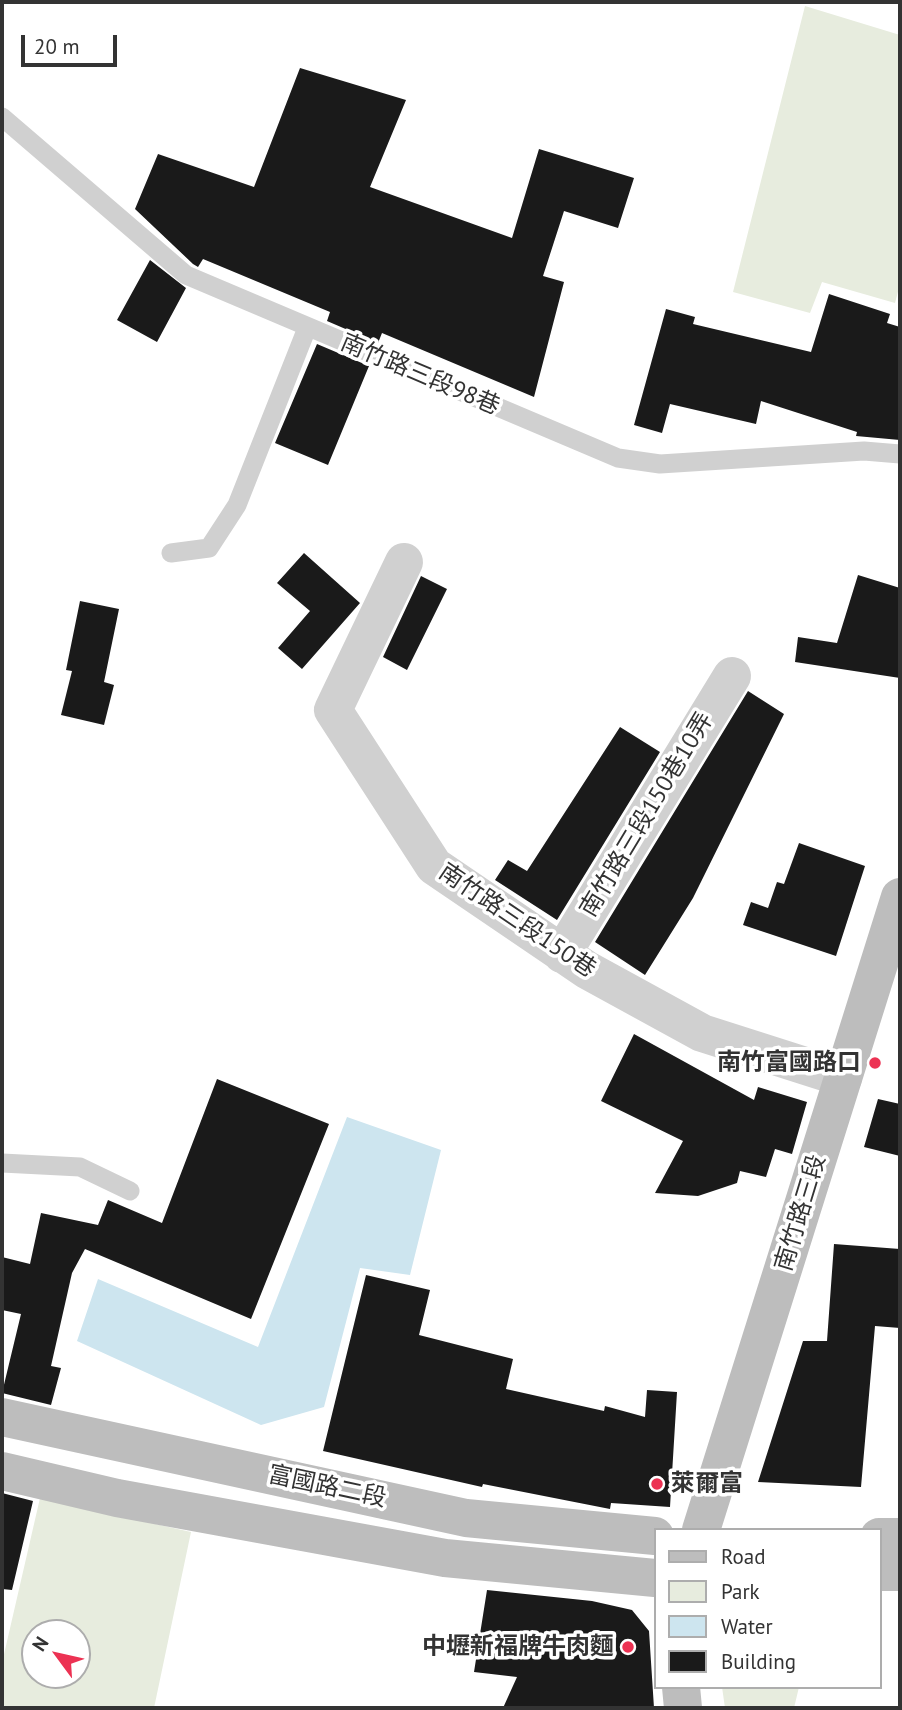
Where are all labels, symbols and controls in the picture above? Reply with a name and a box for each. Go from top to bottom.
scale bar [24,21,121,65]
text: 20 m [34,33,80,60]
street label: 南竹路三段98巷 [336,329,504,421]
street label: 南竹路三段150巷10弄 [575,708,719,922]
street label: 南竹路三段150巷 [433,858,601,984]
place label: 南竹富國路口 [717,1049,861,1077]
marker: 南竹富國路口 [867,1055,883,1071]
street label: 南竹路三段 [770,1151,832,1275]
street label: 富國路二段 [265,1460,389,1514]
place label: 萊爾富 [671,1470,743,1498]
marker: 萊爾富 [649,1476,665,1492]
legend [654,1528,881,1689]
text: Road [721,1543,765,1570]
text: Park [721,1578,760,1605]
text: Water [721,1613,773,1640]
north arrow [21,1619,91,1689]
text: N [27,1632,54,1655]
place label: 中壢新福牌牛肉麵 [422,1633,614,1661]
marker: 中壢新福牌牛肉麵 [620,1639,636,1655]
text: Building [721,1648,796,1675]

